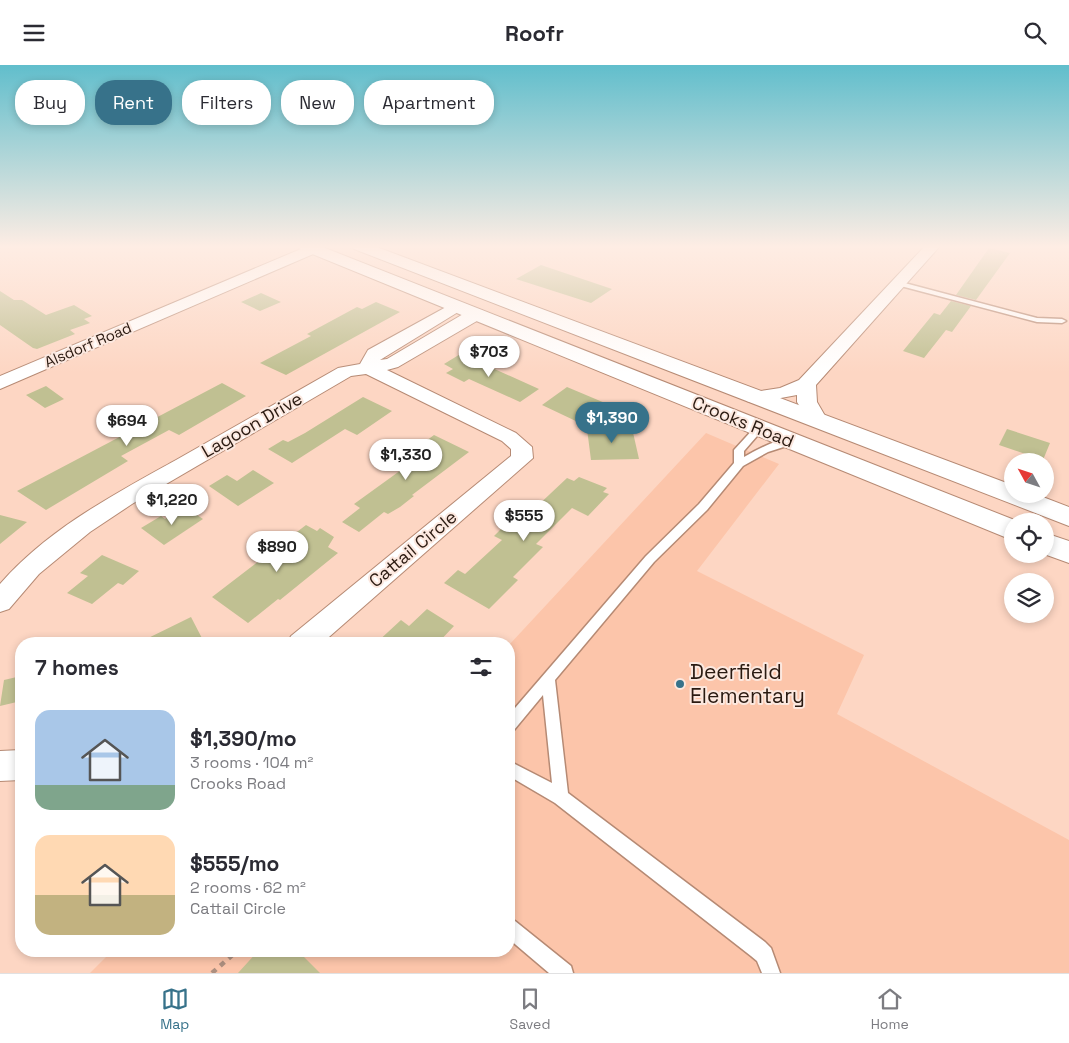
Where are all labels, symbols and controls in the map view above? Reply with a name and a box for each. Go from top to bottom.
icon: menu [20,19,48,47]
text: Roofr [505,19,564,47]
icon: search [1021,19,1049,47]
chip: Buy [15,80,85,125]
chip: Rent [95,80,172,125]
chip: Filters [182,80,271,125]
chip: New [281,80,354,125]
chip: Apartment [364,80,494,125]
street label: Alsdorf Road [41,318,134,371]
pin: $703 [459,335,519,378]
text: $703 [470,341,508,362]
street label: Lagoon Drive [197,386,306,463]
street label: Crooks Road [689,391,798,452]
pin: $1,390 [571,401,653,444]
pin: $694 [97,405,157,447]
text: $1,390 [586,407,638,428]
text: $694 [107,410,147,431]
pin: $1,330 [365,439,447,481]
text: $1,330 [380,444,432,465]
north arrow [1004,453,1054,503]
map controls [1004,453,1054,623]
pin: $1,220 [131,483,213,526]
text: $1,220 [146,489,198,510]
pin: $555 [494,499,554,542]
street label: Cattail Circle [364,505,461,592]
text: $555 [505,505,543,526]
button: locate [1004,513,1054,563]
pin: $890 [247,531,307,573]
text: $890 [257,536,297,557]
button: layers [1004,573,1054,623]
icon: filters [467,653,495,681]
text: 7 homes [35,654,119,681]
place label: Deerfield Elementary [690,658,805,709]
marker: Deerfield Elementary [674,678,686,690]
text: $1,390/mo [190,725,297,752]
icon: home [75,730,135,790]
text: 3 rooms · 104 m² [190,752,313,773]
text: Crooks Road [190,773,286,794]
text: $555/mo [190,850,279,877]
icon: home [75,855,135,915]
text: 2 rooms · 62 m² [190,877,306,898]
text: Cattail Circle [190,898,286,919]
tab: Map [160,985,189,1033]
tab: Saved [510,985,550,1033]
tab: Home [871,985,909,1033]

